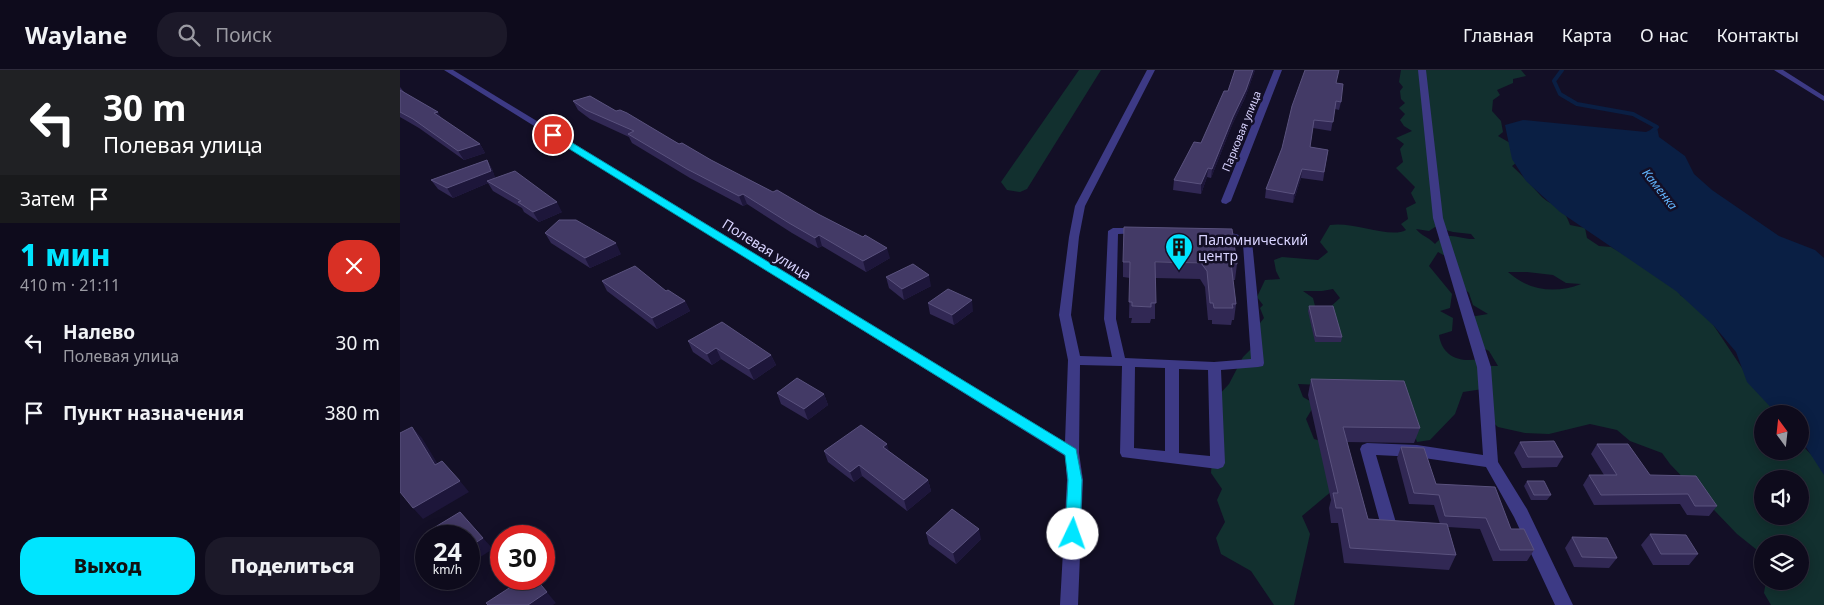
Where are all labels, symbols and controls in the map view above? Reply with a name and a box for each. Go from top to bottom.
search box [157,12,507,57]
text: Waylane [25,18,127,51]
icon: search [175,21,203,49]
text: Поиск [215,22,272,48]
text: Главная [1463,23,1534,47]
text: Карта [1562,23,1612,47]
text: О нас [1640,23,1688,47]
text: Контакты [1716,23,1799,47]
text: 30 m [103,84,186,131]
street label: Парковая улица [1218,88,1264,174]
icon: left [20,90,85,155]
pin [532,114,574,156]
icon: arrive [539,121,567,149]
text: Полевая улица [103,129,263,159]
water label: Каменка [1639,165,1682,213]
icon: arrive [85,185,113,213]
text: Затем [20,186,75,212]
street label: Полевая улица [719,214,815,284]
place label: Паломнический центр [1198,230,1308,265]
building icon: Паломнический центр [1164,232,1194,271]
text: 1 мин [20,234,111,275]
button: close [328,240,380,292]
text: 410 m · 21:11 [20,274,120,296]
text: Налево [63,319,135,345]
icon: left [20,329,48,357]
text: 30 m [336,330,380,356]
text: Полевая улица [63,345,179,367]
icon: arrive [20,399,48,427]
text: Пункт назначения [63,400,244,426]
text: 380 m [325,400,380,426]
north arrow [1754,405,1809,460]
map controls [1754,405,1809,590]
button: sound [1754,470,1809,525]
position arrow [1046,507,1098,559]
speed limit sign: 30 [490,525,555,590]
text: 24 [433,534,462,568]
button: layers [1754,535,1809,590]
button: Выход [20,537,195,595]
button: Поделиться [205,537,380,595]
text: km/h [433,561,462,578]

